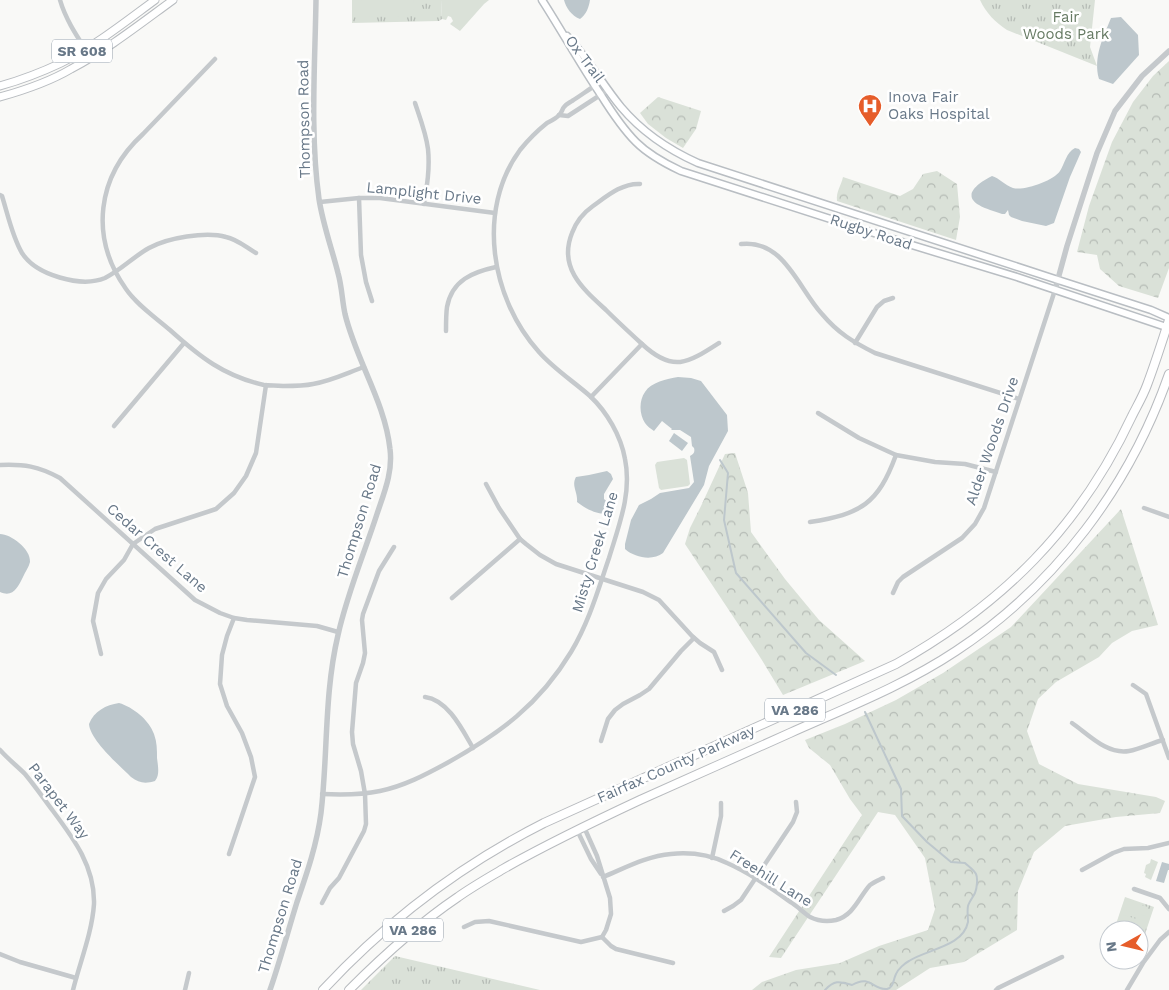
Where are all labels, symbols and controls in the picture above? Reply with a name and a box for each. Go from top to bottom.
park label: Fair Woods Park [1023,8,1110,43]
street label: Ox Trail [561,32,609,86]
road number: SR 608 [52,40,112,62]
street label: Thompson Road [294,60,314,178]
place label: Inova Fair Oaks Hospital [888,88,990,123]
hospital icon: Inova Fair Oaks Hospital [857,93,883,127]
street label: Lamplight Drive [366,178,482,208]
street label: Rugby Road [828,210,914,254]
street label: Alder Woods Drive [962,374,1022,508]
street label: Thompson Road [333,462,385,580]
street label: Misty Creek Lane [568,489,622,615]
street label: Cedar Crest Lane [103,499,211,597]
road number: VA 286 [765,698,825,722]
street label: Fairfax County Parkway [594,721,758,807]
street label: Parapet Way [25,759,94,843]
street label: Freehill Lane [726,845,816,911]
street label: Thompson Road [254,857,306,975]
road number: VA 286 [383,918,443,942]
north arrow [1099,920,1149,970]
text: N [1102,941,1120,953]

